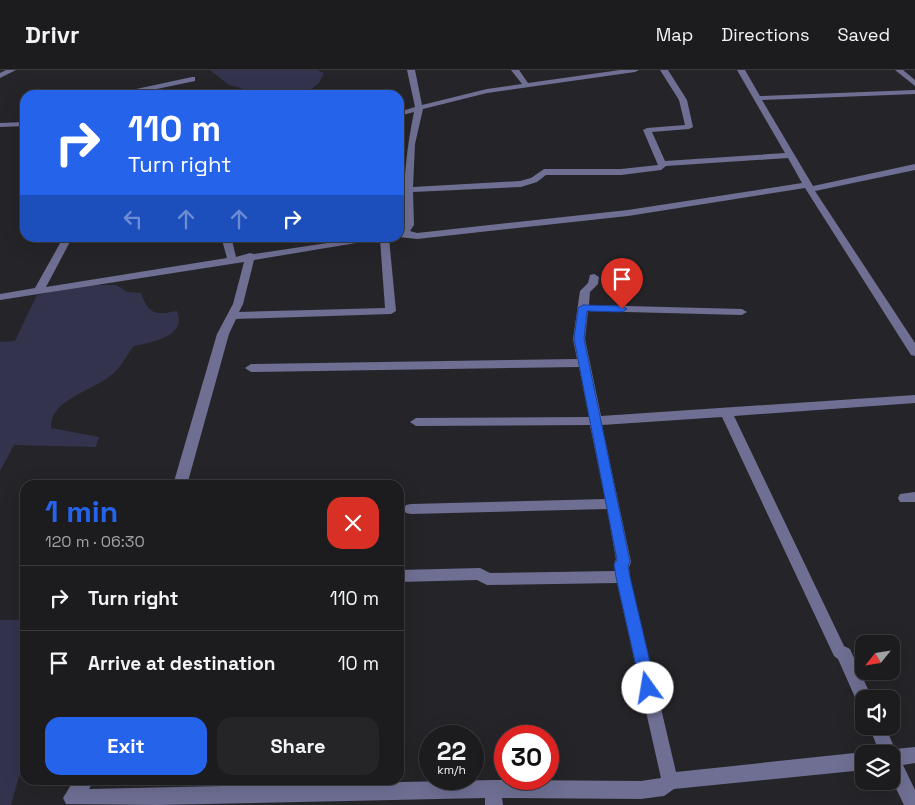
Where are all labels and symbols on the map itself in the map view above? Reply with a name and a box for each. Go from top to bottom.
pin [601,258,643,309]
north arrow [855,635,900,680]
position arrow [621,661,673,713]
speed limit sign: 30 [494,725,559,790]

